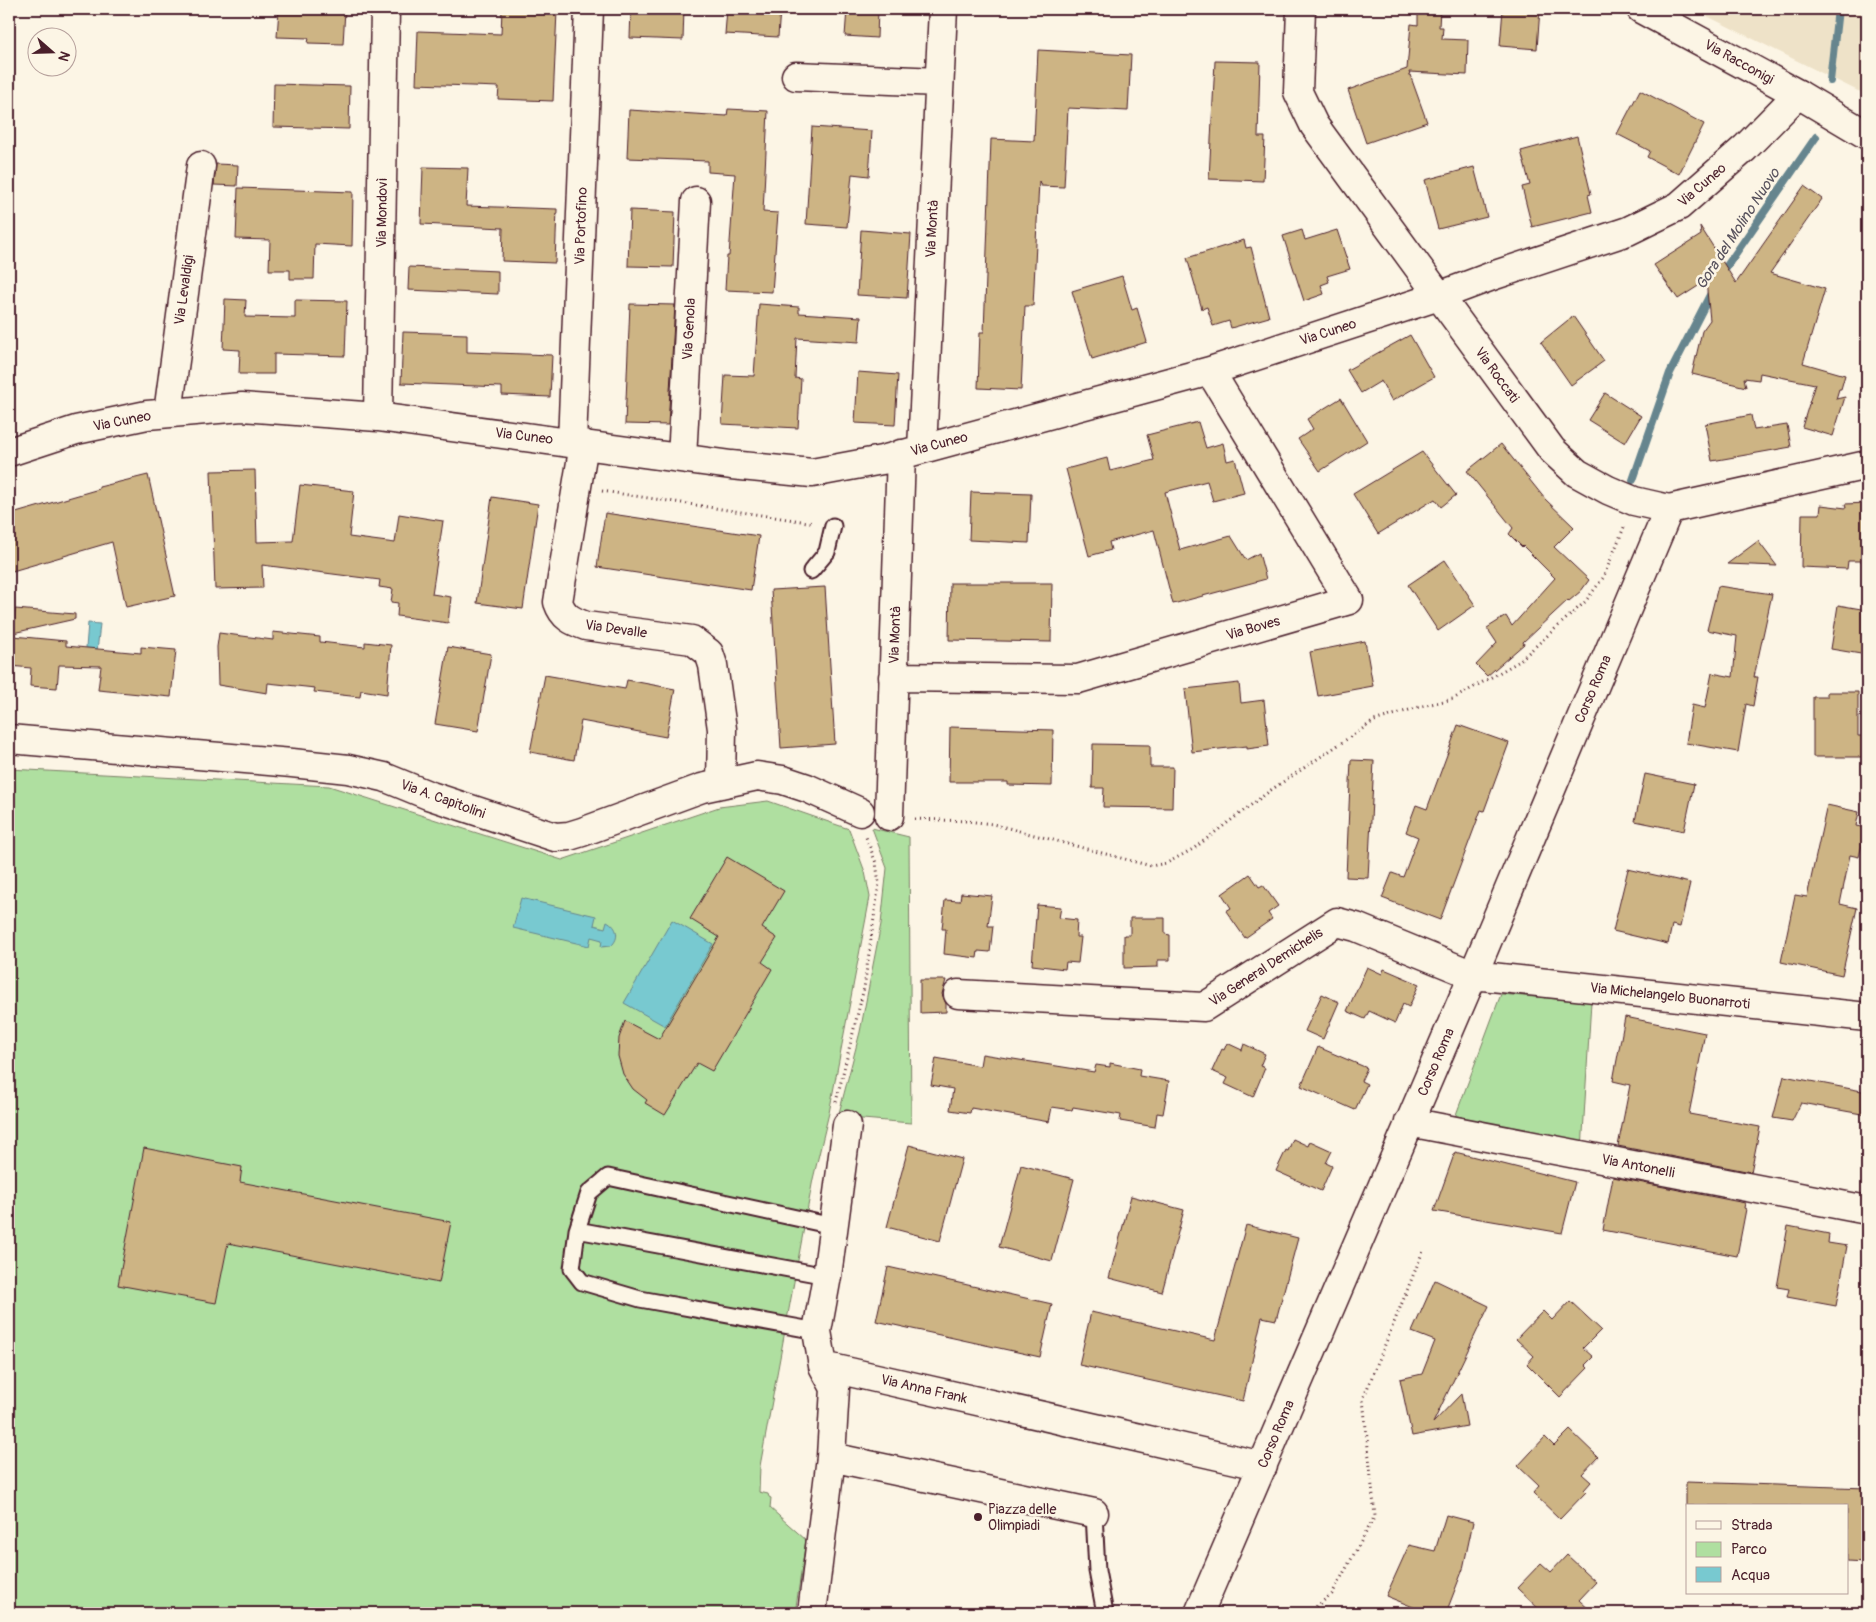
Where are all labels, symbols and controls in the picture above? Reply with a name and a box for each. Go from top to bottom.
north arrow [28,28,78,78]
street label: Via Racconigi [1701,36,1777,88]
text: N [54,49,73,64]
street label: Via Cuneo [1674,159,1730,211]
water label: Gora del Molino Nuovo [1692,164,1785,293]
street label: Via Mondovì [373,178,391,248]
street label: Via Portofino [571,186,591,265]
street label: Via Montà [922,200,942,258]
street label: Via Levaldigi [171,254,197,326]
street label: Via Genola [679,298,699,360]
street label: Via Cuneo [1298,315,1359,349]
street label: Via Roccati [1471,344,1523,406]
street label: Via Cuneo [92,407,153,435]
street label: Via Cuneo [494,424,555,448]
street label: Via Cuneo [909,428,970,460]
street label: Via Montà [885,606,905,664]
street label: Via Boves [1224,612,1283,644]
street label: Via Devalle [584,616,648,642]
street label: Corso Roma [1571,652,1615,726]
street label: Via A. Capitolini [398,776,488,822]
street label: Via General Demichelis [1206,923,1327,1010]
street label: Via Michelangelo Buonarroti [1589,979,1751,1013]
street label: Corso Roma [1414,1025,1458,1099]
street label: Via Antonelli [1600,1151,1677,1182]
street label: Via Anna Frank [879,1371,969,1407]
street label: Corso Roma [1254,1397,1298,1471]
place label: Piazza delle Olimpiadi [988,1501,1056,1534]
legend [1686,1504,1848,1594]
marker: Piazza delle Olimpiadi [972,1511,984,1523]
text: Strada [1731,1516,1772,1535]
text: Parco [1731,1540,1767,1559]
text: Acqua [1731,1566,1770,1585]

